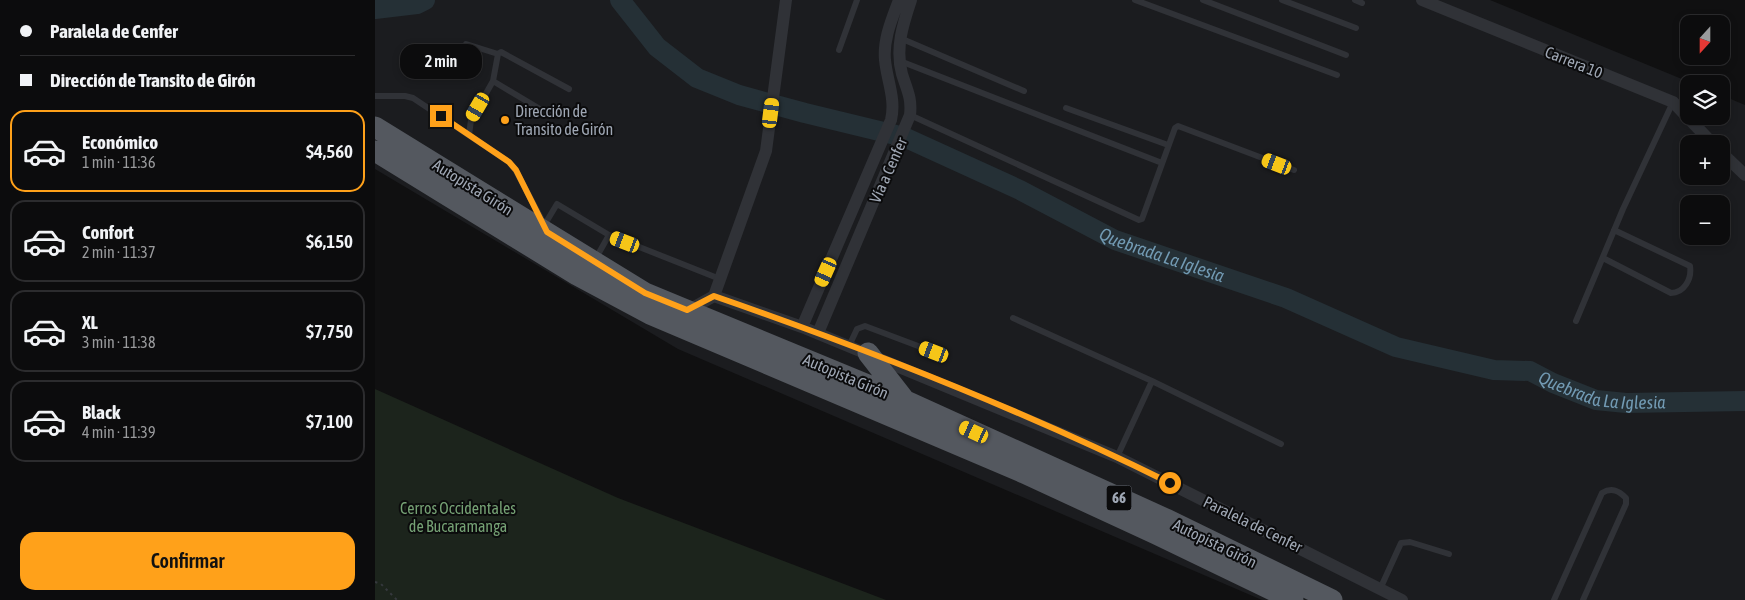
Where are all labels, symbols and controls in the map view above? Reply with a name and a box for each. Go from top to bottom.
north arrow [1680,15,1730,65]
map controls [1680,15,1730,245]
text: Paralela de Cenfer [50,20,178,42]
street label: Carrera 10 [1543,42,1605,82]
callout: 2 min [400,44,482,78]
text: 2 min [425,52,457,70]
text: Dirección de Transito de Girón [50,69,255,91]
button: layers [1680,75,1730,125]
car [464,90,491,124]
car [761,97,780,129]
place label: Dirección de Transito de Girón [515,102,613,138]
route end [430,105,452,127]
marker: Dirección de Transito de Girón [499,114,511,126]
icon: car [22,129,67,174]
text: Económico [82,131,158,153]
street label: Vía a Cenfer [866,134,910,205]
button: + [1680,135,1730,185]
text: $4,560 [306,140,353,162]
car [1260,152,1293,176]
text: 1 min · 11:36 [82,153,155,171]
street label: Autopista Girón [429,155,516,220]
button: − [1680,195,1730,245]
icon: car [22,219,67,264]
text: Confort [82,221,134,243]
water label: Quebrada La Iglesia [1096,223,1228,286]
text: $6,150 [306,230,353,252]
car [608,230,641,254]
text: 2 min · 11:37 [82,243,155,261]
car [813,255,838,289]
icon: car [22,309,67,354]
text: XL [82,311,98,333]
text: $7,750 [306,320,353,342]
text: 3 min · 11:38 [82,333,155,351]
car [917,340,950,364]
street label: Autopista Girón [800,350,891,403]
water label: Quebrada La Iglesia [1535,366,1666,413]
icon: car [22,399,67,444]
text: Black [82,401,120,423]
text: $7,100 [306,410,353,432]
car [957,419,990,445]
text: 4 min · 11:39 [82,423,155,441]
route start [1159,472,1181,494]
road number: 66 [1107,486,1131,510]
street label: Paralela de Cenfer [1201,492,1306,556]
park label: Cerros Occidentales de Bucaramanga [400,499,516,536]
street label: Autopista Girón [1170,515,1260,572]
button: Confirmar [20,532,355,590]

